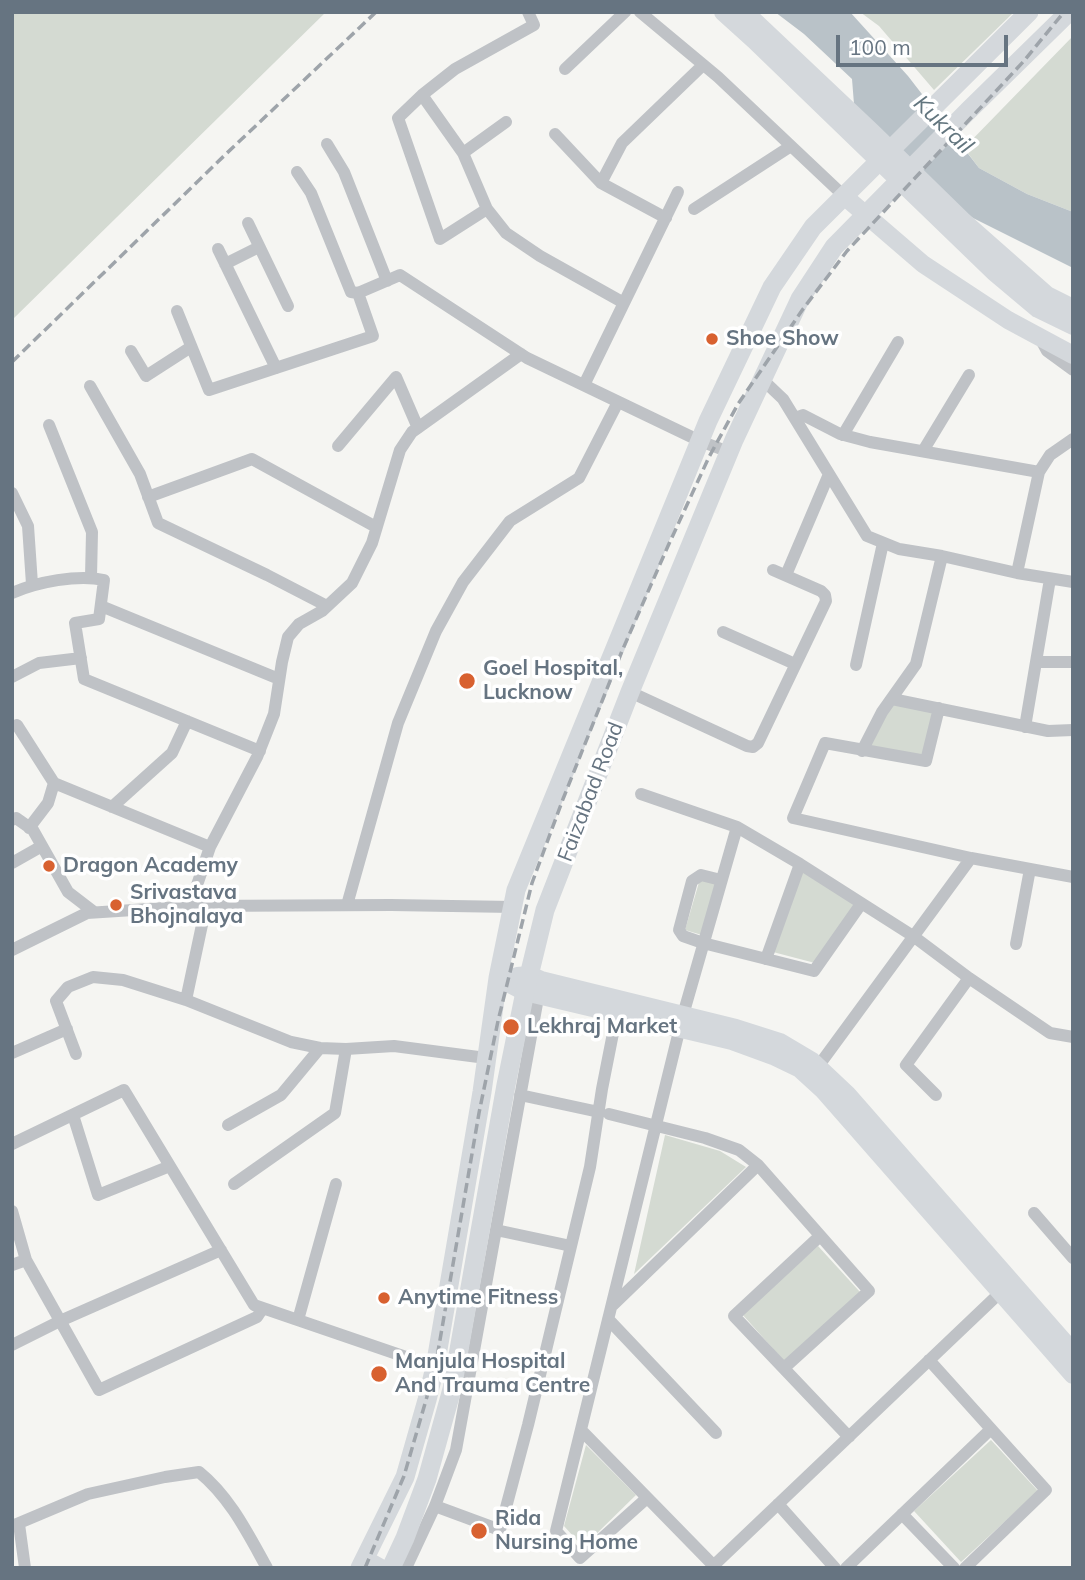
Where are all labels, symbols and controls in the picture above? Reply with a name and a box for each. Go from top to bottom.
scale bar [840,21,1012,65]
text: 100 m [849,34,911,60]
water label: Kukrail [907,90,979,160]
place label: Shoe Show [726,326,839,352]
marker: Shoe Show [704,331,720,347]
place label: Goel Hospital, Lucknow [483,656,623,706]
marker: Goel Hospital, Lucknow [457,671,477,691]
street label: Faizabad Road [553,719,629,865]
place label: Dragon Academy [63,853,238,879]
marker: Dragon Academy [41,858,57,874]
place label: Srivastava Bhojnalaya [130,880,243,930]
marker: Srivastava Bhojnalaya [108,897,124,913]
place label: Lekhraj Market [527,1014,677,1040]
marker: Lekhraj Market [501,1017,521,1037]
place label: Anytime Fitness [398,1285,558,1311]
marker: Anytime Fitness [376,1290,392,1306]
place label: Manjula Hospital And Trauma Centre [395,1349,590,1399]
marker: Manjula Hospital And Trauma Centre [369,1364,389,1384]
place label: Rida Nursing Home [495,1506,638,1556]
marker: Rida Nursing Home [469,1521,489,1541]

